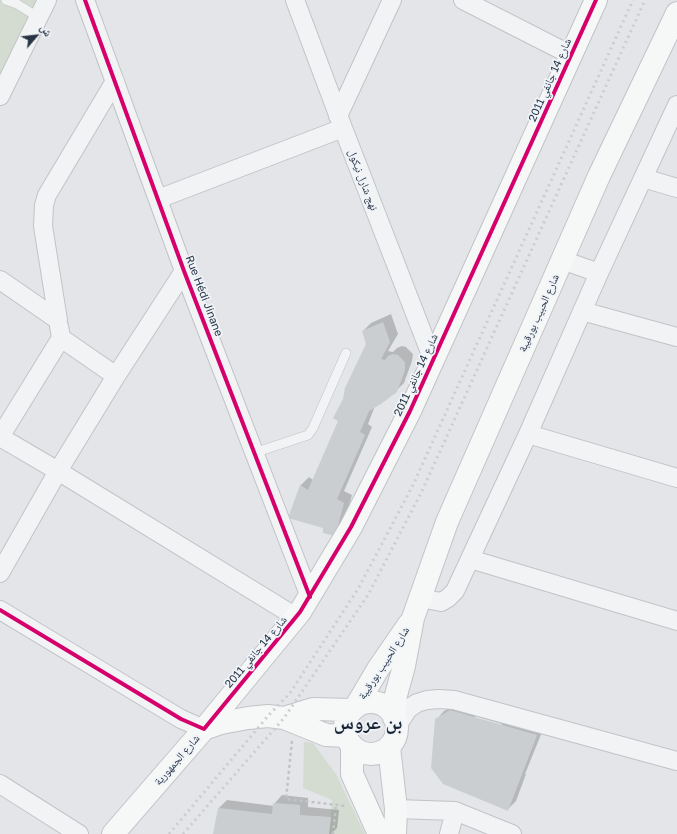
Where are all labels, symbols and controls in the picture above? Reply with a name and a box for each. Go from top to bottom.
north arrow [16,16,56,56]
text: ش [39,22,56,38]
street label: شارع 14 جانفي 2011 [526,36,574,124]
street label: نهج شارل نيكول [345,147,381,213]
street label: Rue Hédi Jinane [183,254,225,338]
street label: شارع الحبيب بورقيبة [516,272,562,354]
street label: شارع 14 جانفي 2011 [391,332,441,418]
street label: شارع 14 جانفي 2011 [222,613,290,691]
street label: شارع الحبيب بورقيبة [356,624,412,702]
district label: بن عروس [334,712,402,734]
street label: شارع الجمهورية [151,732,203,788]

